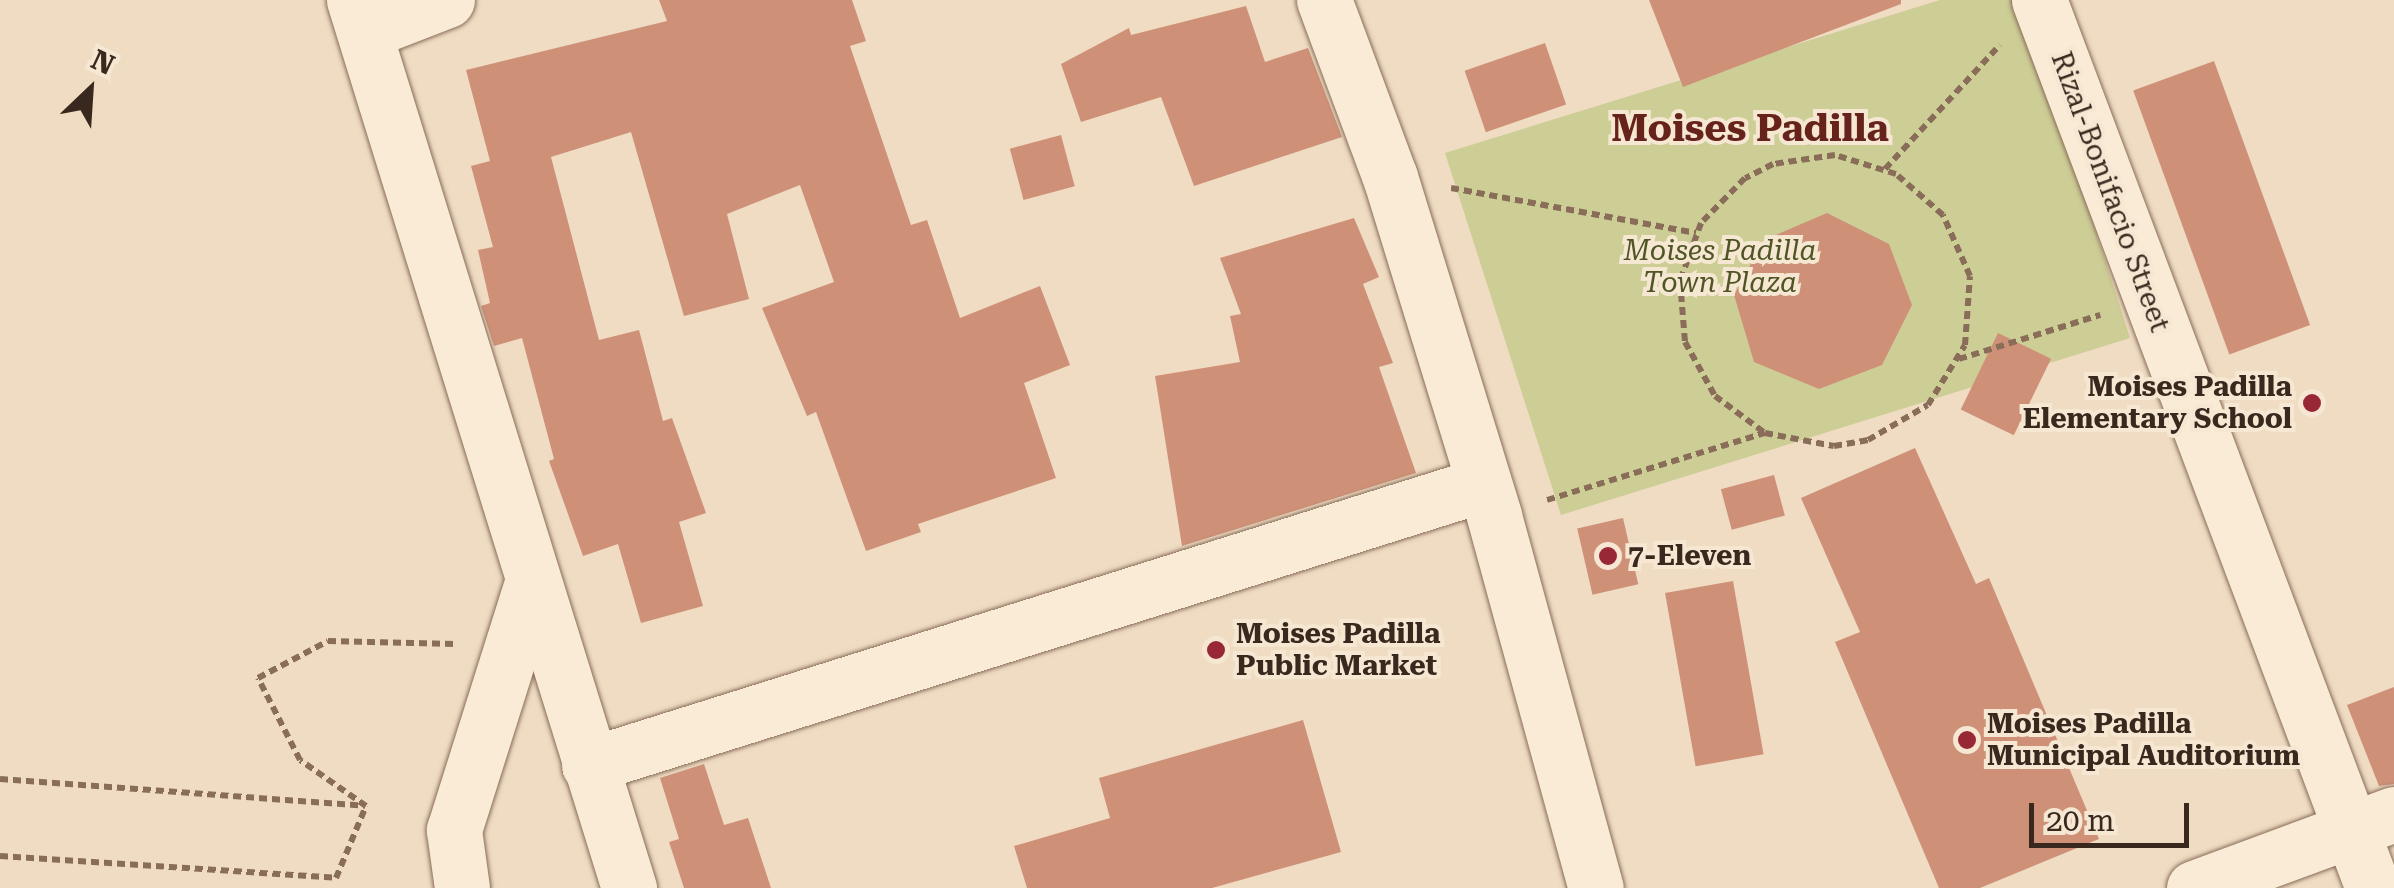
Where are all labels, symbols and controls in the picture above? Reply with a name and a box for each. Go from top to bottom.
north arrow [40,40,140,140]
text: N [86,43,120,82]
street label: Rizal-Bonifacio Street [2044,47,2176,337]
district label: Moises Padilla [1611,106,1889,152]
park label: Moises Padilla Town Plaza [1624,234,1816,300]
place label: Moises Padilla Elementary School [2023,370,2292,436]
marker: Moises Padilla Elementary School [2301,392,2323,414]
place label: 7-Eleven [1628,539,1751,573]
marker: 7-Eleven [1597,545,1619,567]
place label: Moises Padilla Public Market [1236,617,1440,683]
marker: Moises Padilla Public Market [1205,639,1227,661]
place label: Moises Padilla Municipal Auditorium [1987,707,2300,773]
marker: Moises Padilla Municipal Auditorium [1956,729,1978,751]
scale bar [2034,783,2194,845]
text: 20 m [2046,803,2115,838]

